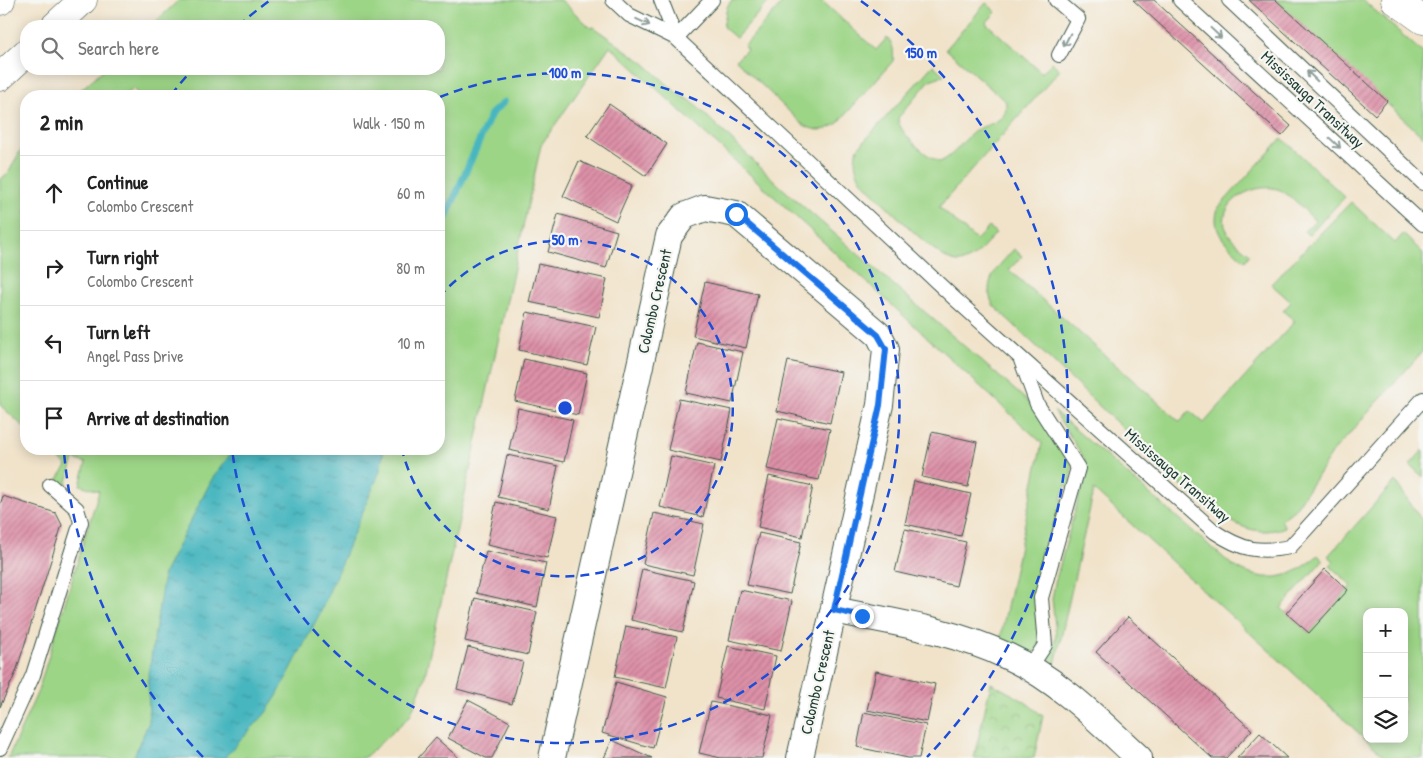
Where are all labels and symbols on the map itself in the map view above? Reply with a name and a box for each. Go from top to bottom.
one-way arrow [635,17,650,27]
one-way arrow [1209,27,1222,39]
one-way arrow [1062,32,1071,47]
text: 150 m [905,42,937,63]
street label: Mississauga Transitway [1257,45,1370,153]
text: 100 m [549,62,581,83]
one-way arrow [1306,70,1318,82]
one-way arrow [1329,137,1342,149]
route start [725,203,748,226]
text: 50 m [552,229,578,250]
street label: Colombo Crescent [631,246,677,355]
centre of rings [556,399,574,417]
street label: Mississauga Transitway [1120,423,1236,527]
route end [851,605,874,628]
street label: Colombo Crescent [794,627,840,736]

